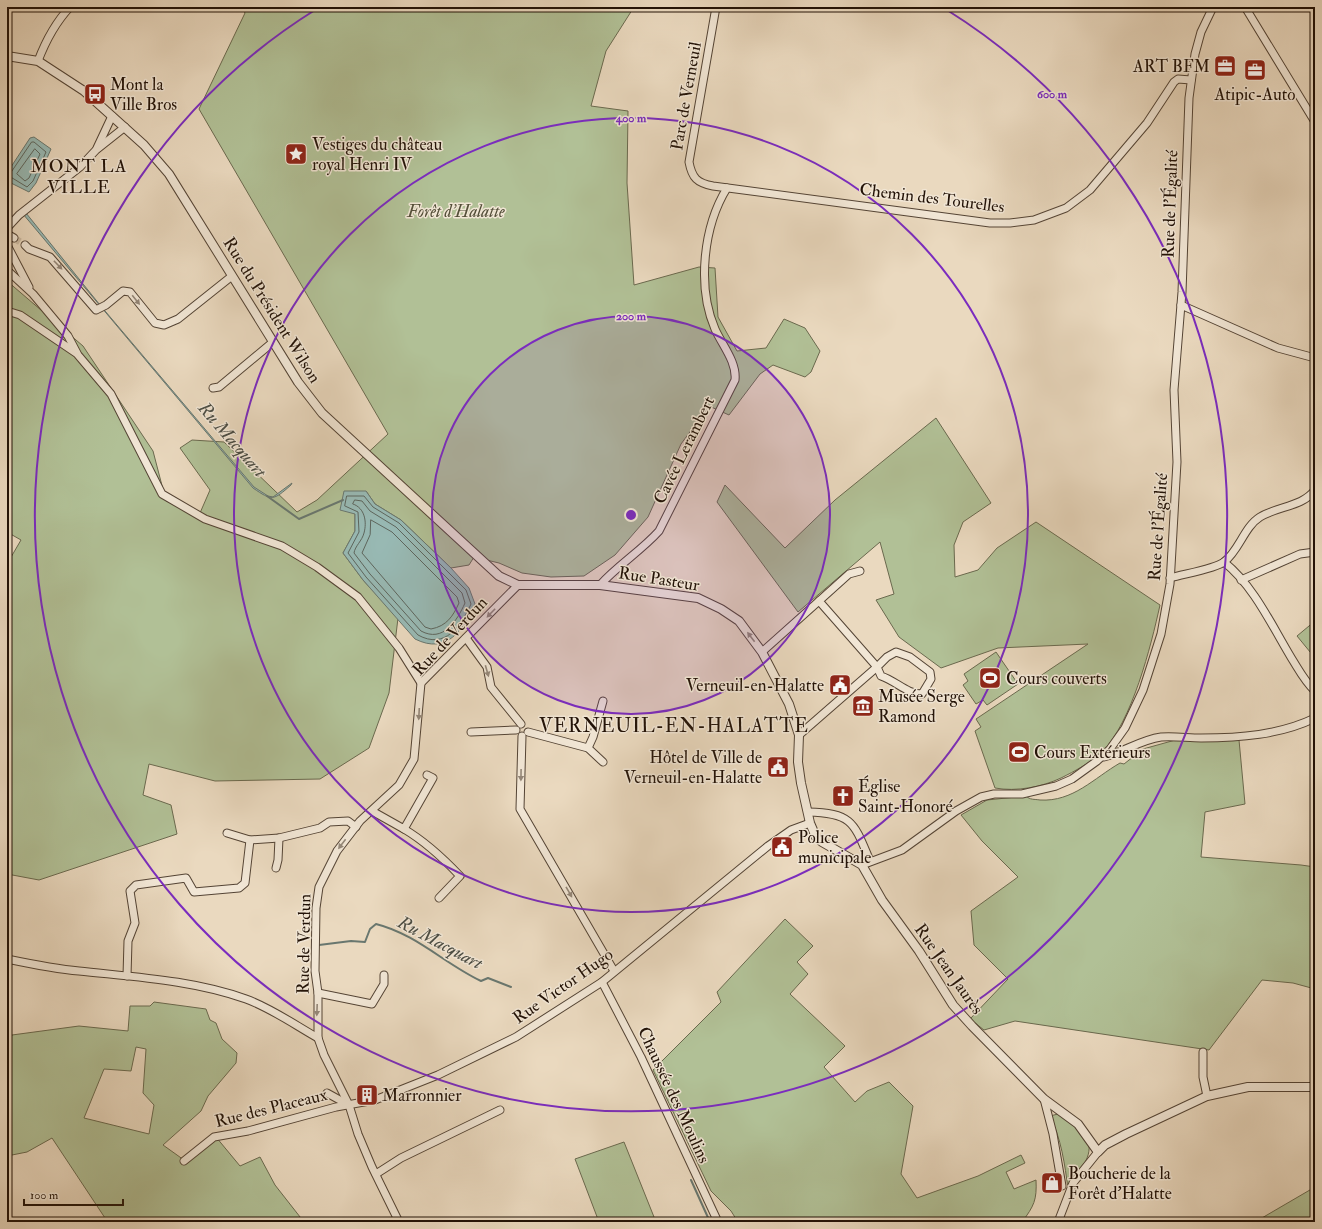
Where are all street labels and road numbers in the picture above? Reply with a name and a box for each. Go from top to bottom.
street label: Parc de Verneuil [666,39,706,152]
street label: Rue de l'Égalité [1157,149,1182,258]
street label: Chemin des Tourelles [858,179,1006,217]
street label: Rue du Président Wilson [219,233,326,387]
street label: Cavée Lerambert [649,392,719,507]
street label: Rue de l'Égalité [1143,471,1172,582]
street label: Rue Pasteur [617,562,702,596]
street label: Rue de Verdun [408,592,492,680]
street label: Rue de Verdun [293,893,315,994]
street label: Rue Jean Jaurès [909,920,988,1019]
street label: Rue Victor Hugo [509,944,617,1028]
street label: Chaussée des Moulins [633,1023,715,1167]
street label: Rue des Placeaux [213,1084,330,1132]

